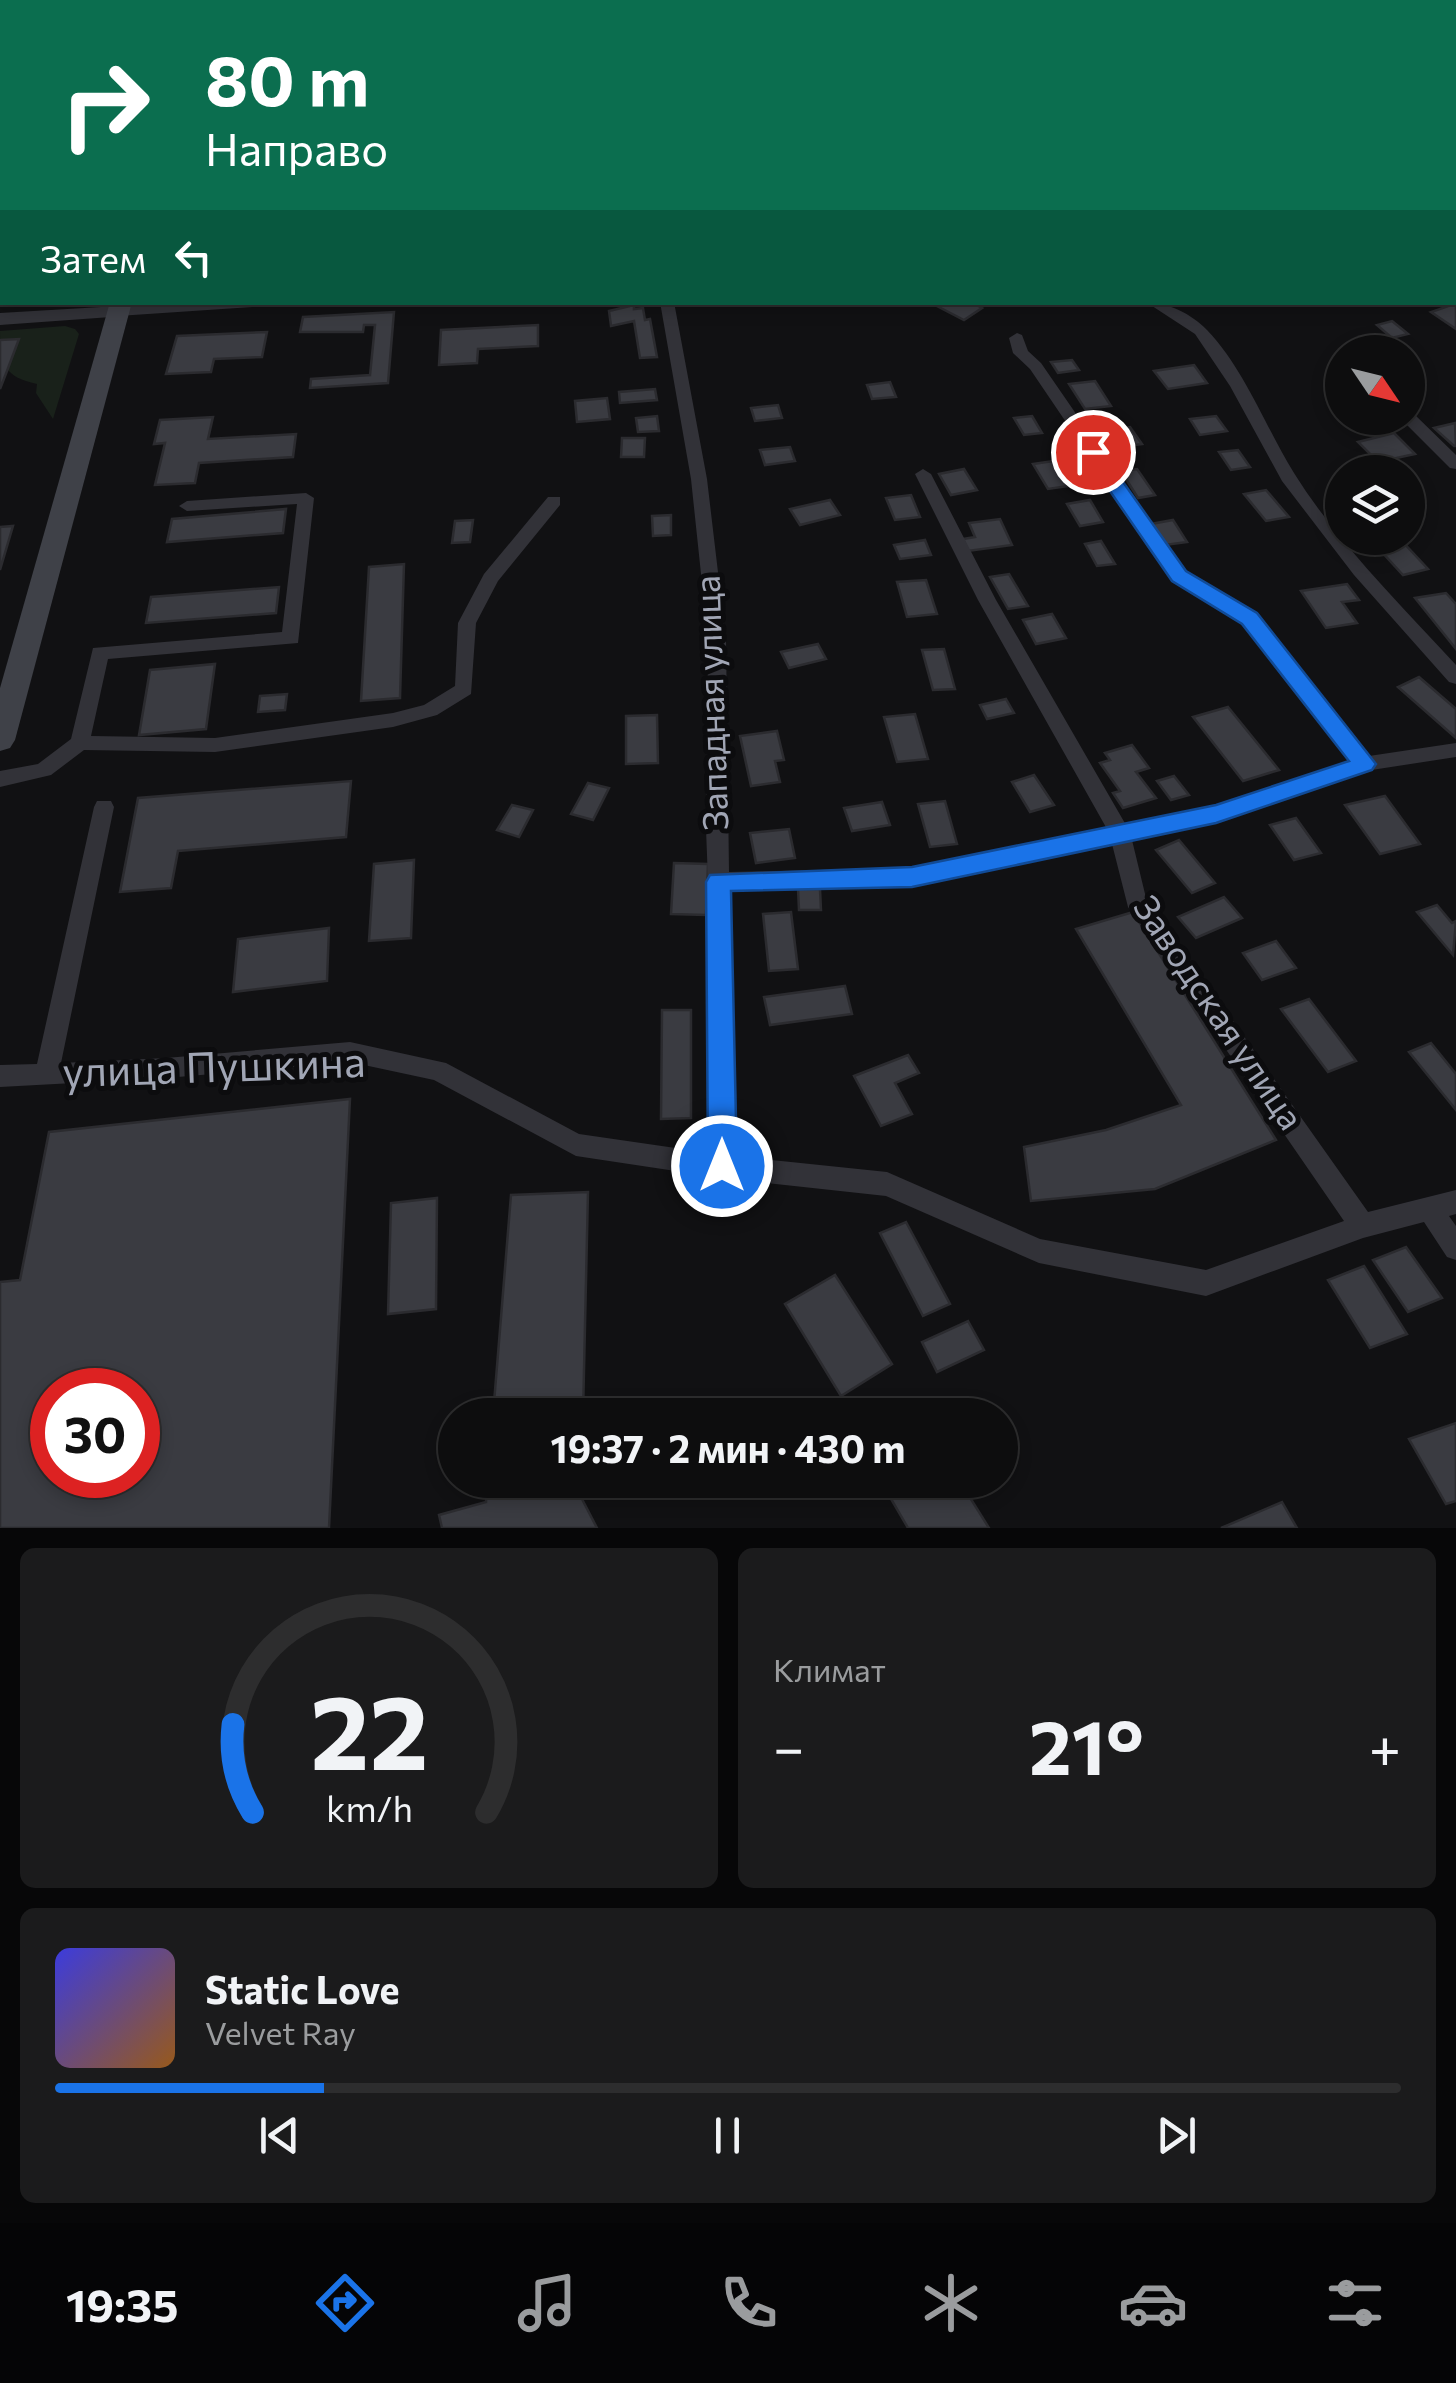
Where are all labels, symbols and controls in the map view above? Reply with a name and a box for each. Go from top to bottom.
text: 80 m [205,35,369,120]
icon: right [40,40,170,170]
text: Направо [205,120,388,175]
icon: left [166,230,221,285]
text: Затем [40,234,146,281]
north arrow [1325,335,1425,435]
map controls [1325,335,1425,555]
pin [1051,410,1136,495]
icon: arrive [1066,425,1121,480]
button: layers [1325,455,1425,555]
street label: Западная улица [684,575,735,832]
street label: Заводская улица [1126,886,1314,1137]
street label: улица Пушкина [62,1034,366,1096]
position arrow [670,1114,774,1218]
speed limit sign: 30 [30,1368,160,1498]
text: 19:37 · 2 мин · 430 m [551,1424,905,1471]
text: Климат [773,1649,886,1689]
text: 22 [310,1664,428,1791]
text: 21° [1029,1699,1144,1790]
text: − [773,1712,804,1779]
text: + [1369,1712,1401,1779]
text: km/h [326,1786,412,1829]
text: Static Love [205,1965,400,2012]
text: Velvet Ray [205,2012,356,2052]
icon: previous [252,2108,307,2163]
icon: pause [700,2108,755,2163]
icon: next [1149,2108,1204,2163]
icon: directions [310,2268,380,2338]
icon: music [512,2268,582,2338]
icon: phone [714,2268,784,2338]
icon: climate [916,2268,986,2338]
icon: car [1118,2268,1188,2338]
icon: filters [1320,2268,1390,2338]
text: 19:35 [66,2276,178,2331]

